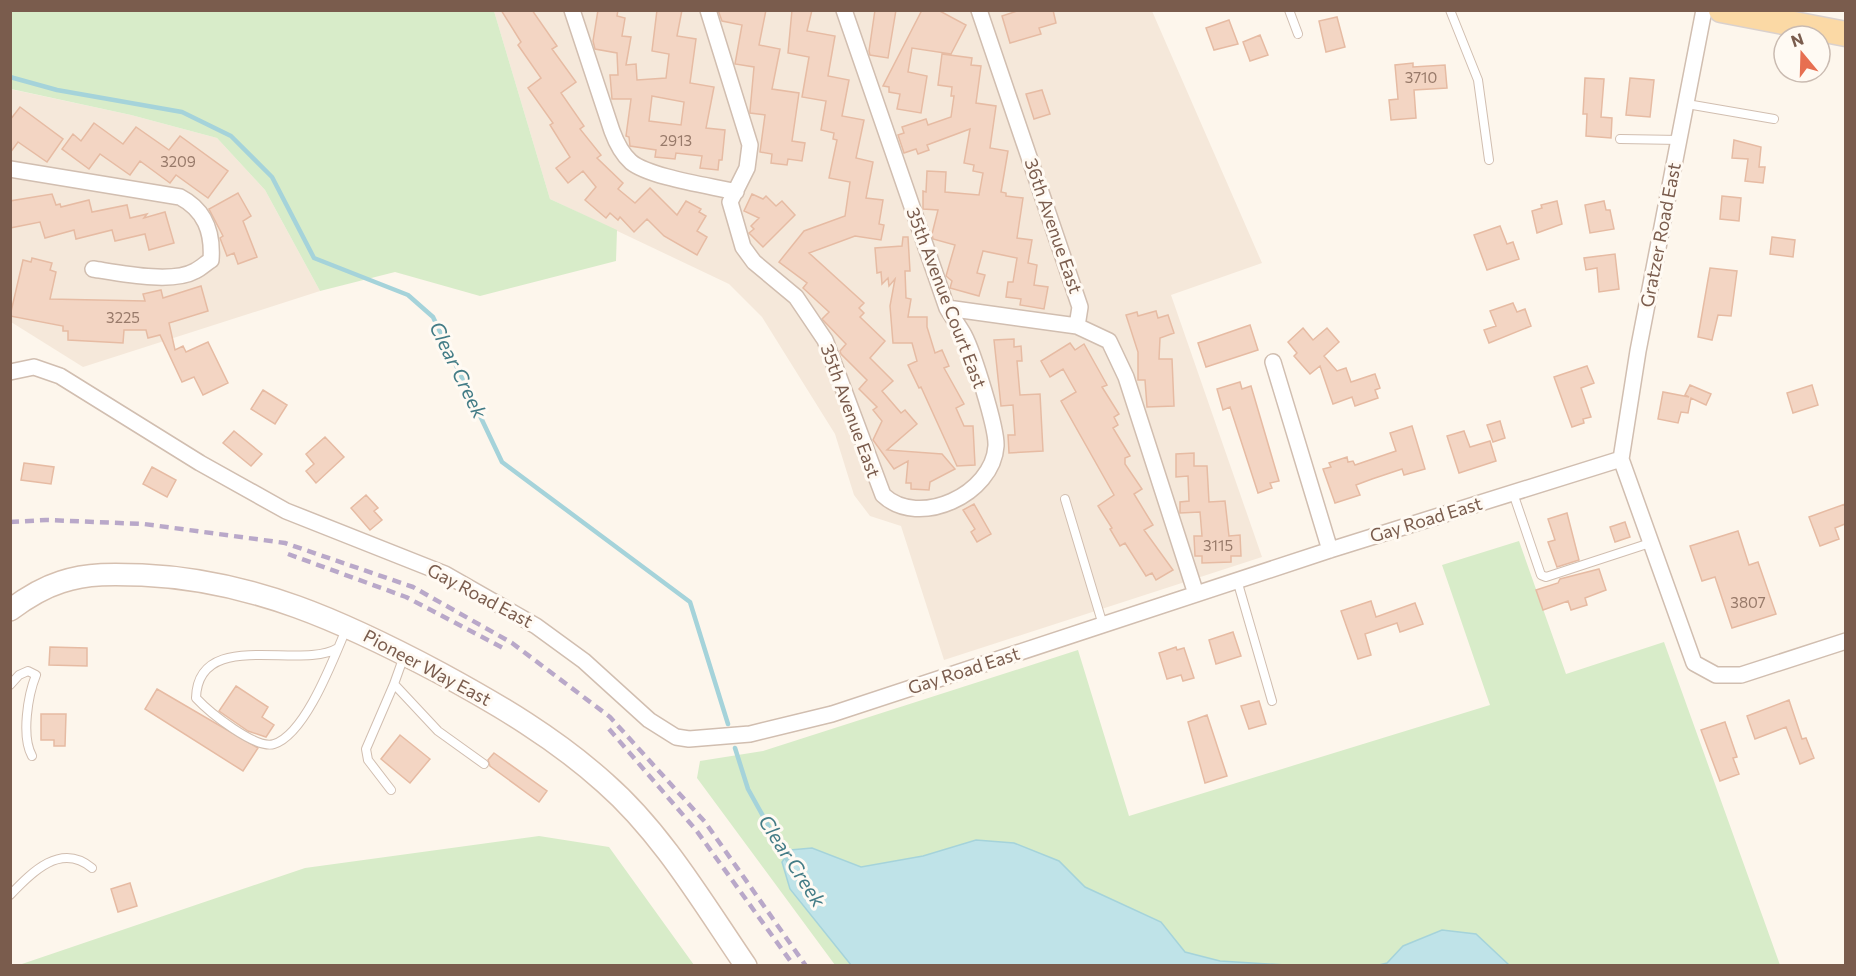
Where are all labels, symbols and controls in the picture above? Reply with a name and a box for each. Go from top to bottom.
north arrow [1772,24,1832,84]
text: N [1788,28,1806,50]
house number: 3710 [1405,68,1437,86]
house number: 2913 [660,131,692,149]
house number: 3209 [160,152,196,170]
street label: 36th Avenue East [1021,155,1087,296]
street label: Gratzer Road East [1635,160,1685,309]
street label: 35th Avenue Court East [902,204,992,391]
house number: 3225 [106,308,140,326]
water label: Clear Creek [425,317,493,423]
street label: 35th Avenue East [817,341,885,481]
street label: Gay Road East [1367,492,1485,547]
house number: 3115 [1203,536,1233,554]
street label: Gay Road East [424,558,537,632]
house number: 3807 [1730,593,1766,611]
street label: Pioneer Way East [360,624,495,710]
street label: Gay Road East [905,642,1022,698]
water label: Clear Creek [754,810,832,912]

